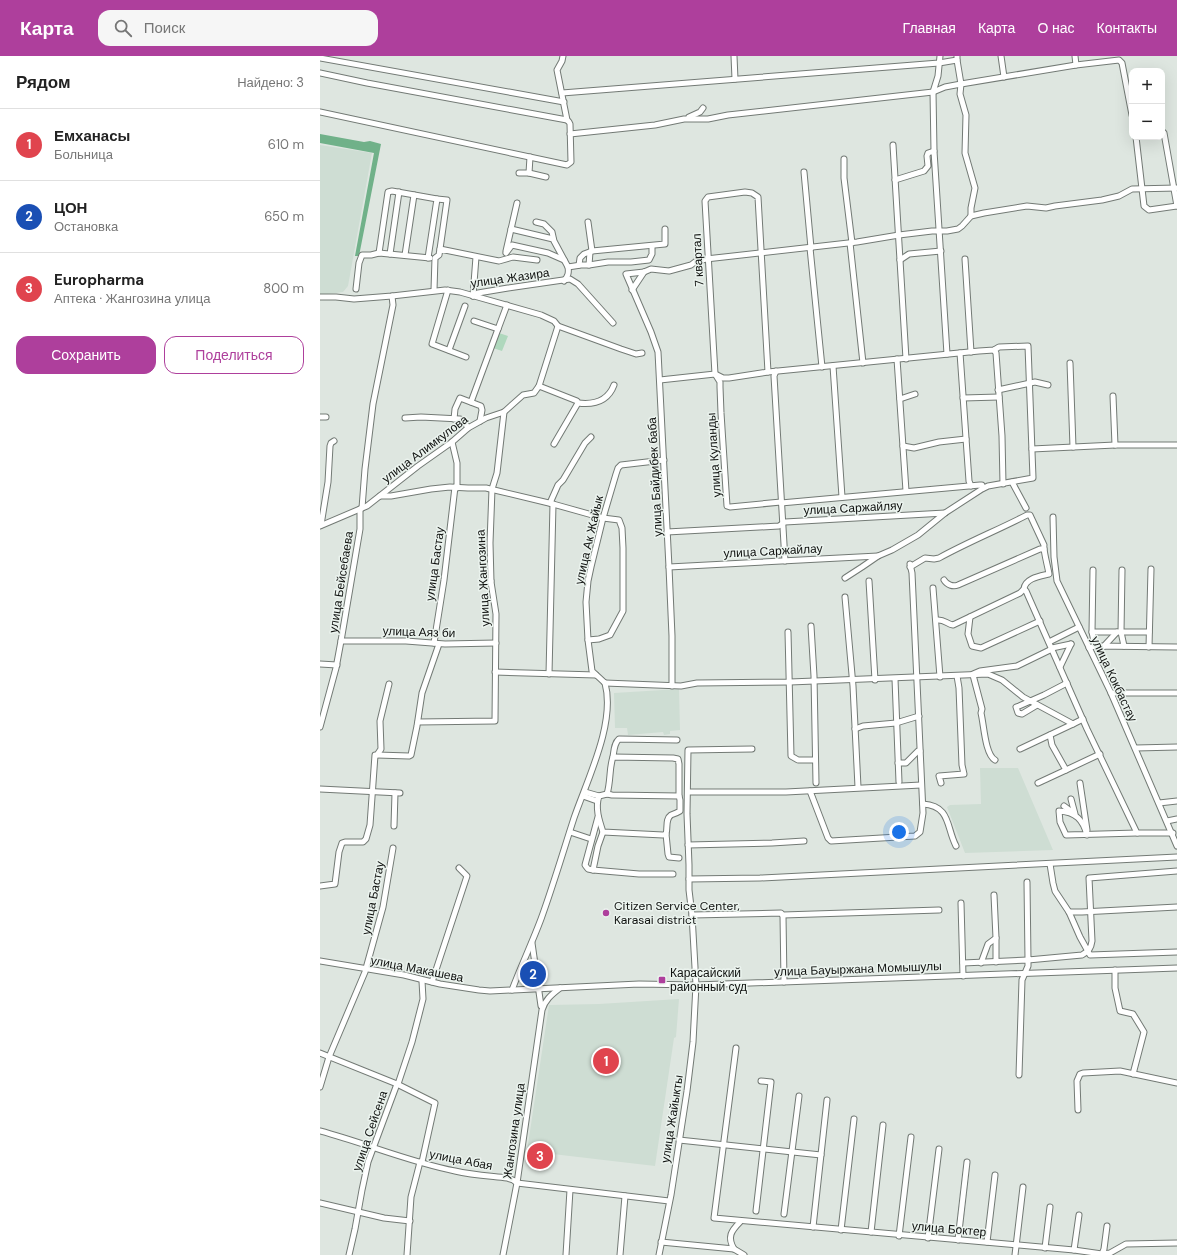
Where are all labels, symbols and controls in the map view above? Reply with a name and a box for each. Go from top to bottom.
search box [98,10,378,46]
text: Карта [20,16,74,41]
icon: search [112,17,134,39]
text: Поиск [144,18,185,38]
text: Главная [903,19,956,37]
text: Карта [978,19,1015,37]
text: О нас [1037,19,1075,37]
text: Контакты [1097,19,1157,37]
map controls [1129,68,1165,140]
button: + [1129,68,1165,104]
text: Рядом [16,71,71,93]
text: Найдено: 3 [237,74,304,91]
button: − [1129,104,1165,140]
text: Емханасы [54,126,130,146]
text: 1 [27,136,31,153]
text: 610 m [268,136,304,153]
text: Больница [54,146,113,163]
text: ЦОН [54,198,87,218]
text: 2 [25,208,33,225]
text: 650 m [264,208,304,225]
text: Остановка [54,218,118,235]
street label: 7 квартал [689,233,707,287]
street label: улица Жазира [470,265,551,291]
text: Europharma [54,270,144,290]
text: 3 [25,280,33,297]
text: 800 m [263,280,304,297]
text: Аптека · Жангозина улица [54,290,210,307]
button: Сохранить [16,336,156,374]
button: Поделиться [164,336,304,374]
street label: улица Алимкулова [379,411,472,487]
street label: улица Куланды [703,412,725,498]
street label: улица Байдибек баба [644,417,666,537]
street label: улица Ак Жайык [571,493,607,586]
street label: улица Саржайляу [803,497,903,519]
street label: улица Бастау [422,526,448,602]
street label: улица Жангозина [472,529,494,627]
street label: улица Бейсебаева [325,530,357,634]
street label: улица Саржайлау [723,540,823,562]
street label: улица Аяз би [382,623,456,641]
street label: улица Кокбастау [1087,634,1141,724]
your location [889,822,909,842]
street label: улица Бастау [358,860,388,936]
place label: Citizen Service Center, Karasai district [614,898,740,928]
marker: Citizen Service Center, Karasai district [601,908,611,918]
street label: улица Макашева [369,952,465,986]
street label: улица Бауыржана Момышулы [774,958,942,980]
pin: 2 [520,959,546,989]
place label: Карасайский районный суд [670,965,747,995]
marker: Карасайский районный суд [657,975,667,985]
pin: 1 [593,1046,619,1076]
street label: улица Жайыкты [657,1074,687,1164]
street label: Жангозина улица [499,1082,529,1180]
street label: улица Сейсена [349,1088,391,1173]
pin: 3 [527,1141,553,1171]
street label: улица Абая [428,1146,494,1174]
street label: улица Боктер [911,1218,987,1240]

